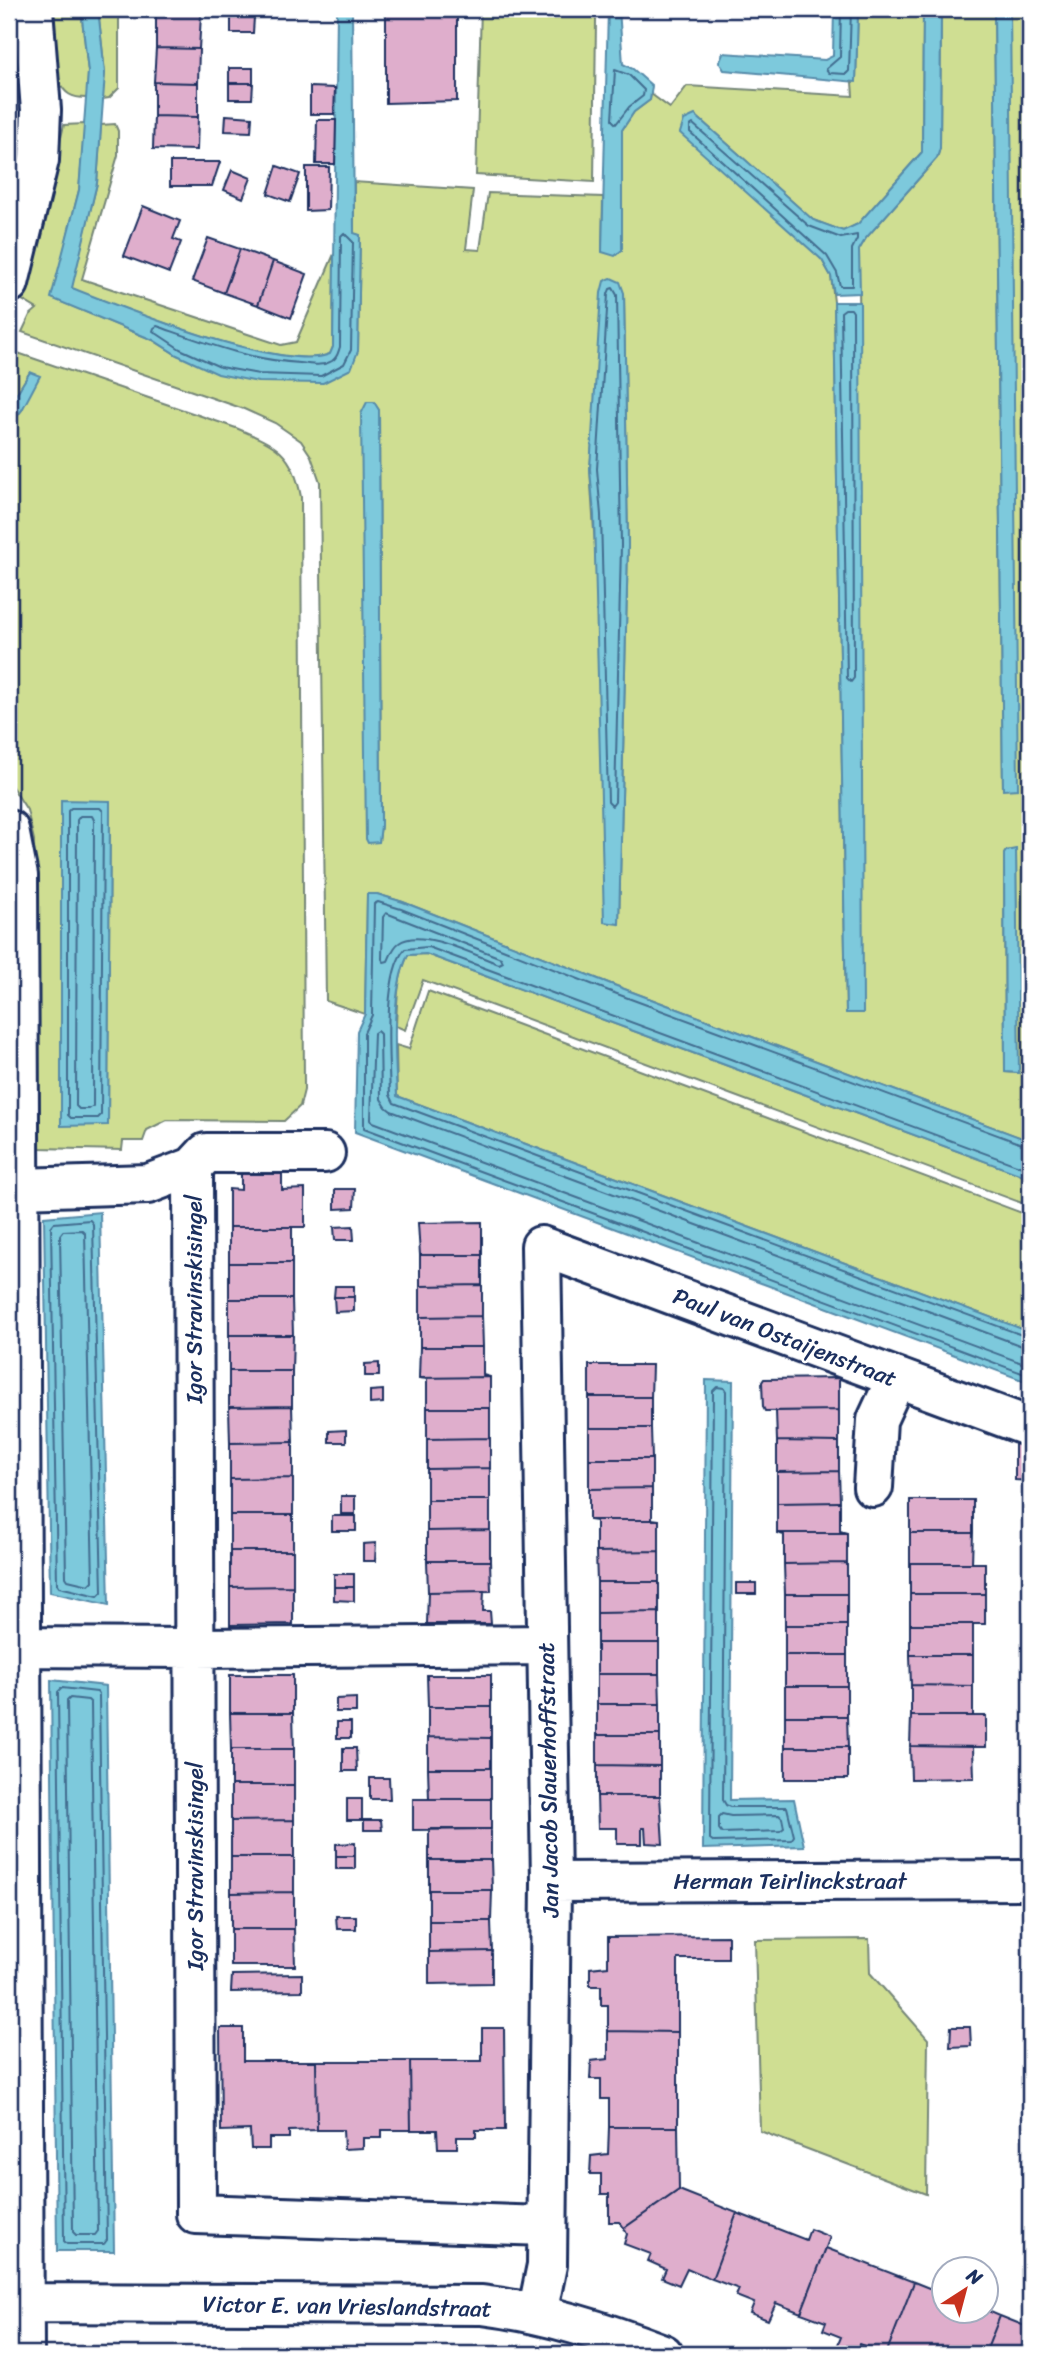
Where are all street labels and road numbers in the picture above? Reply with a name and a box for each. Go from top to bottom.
street label: Igor Stravinskisingel [174,1194,215,1404]
street label: Paul van Ostaijenstraat [667,1276,903,1399]
street label: Jan Jacob Slauerhoffstraat [526,1642,571,1919]
street label: Igor Stravinskisingel [175,1761,216,1971]
street label: Herman Teirlinckstraat [673,1861,908,1902]
street label: Victor E. van Vrieslandstraat [202,2283,492,2330]

